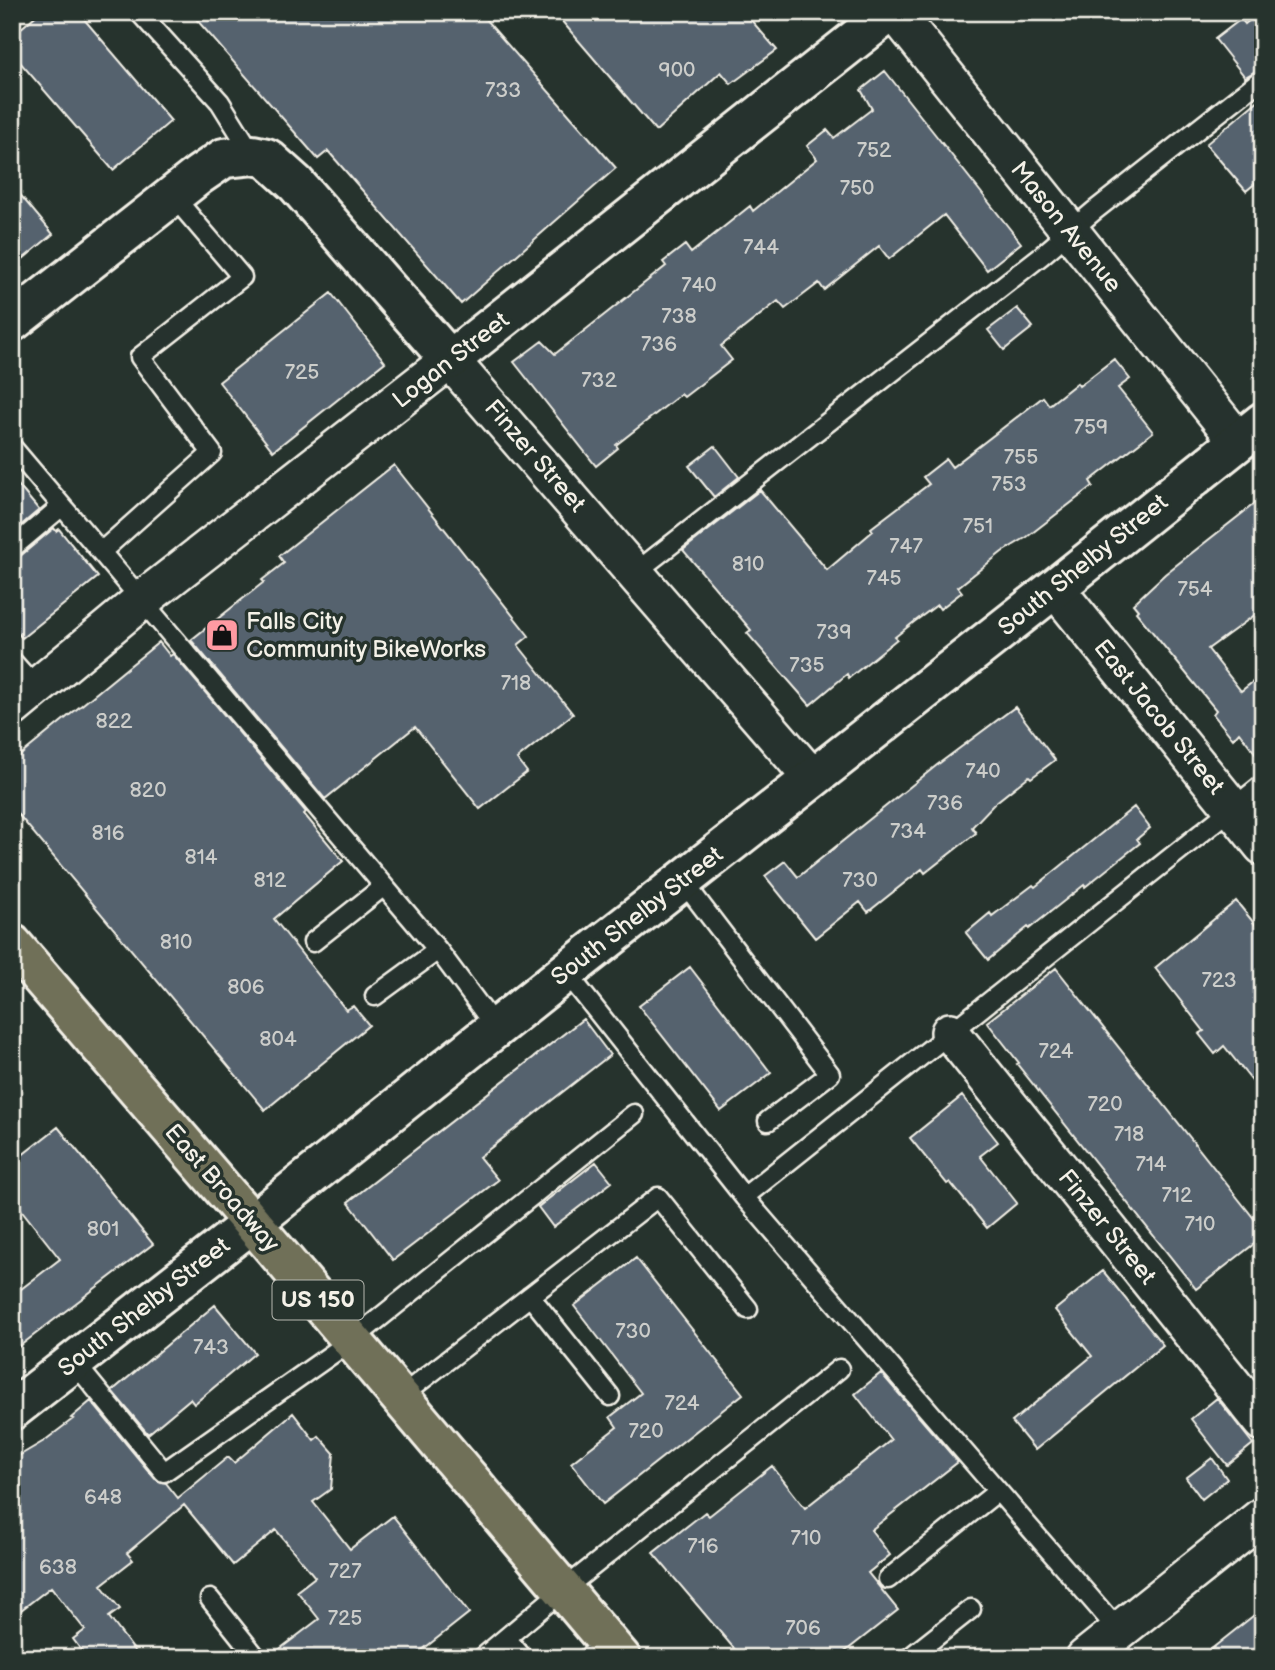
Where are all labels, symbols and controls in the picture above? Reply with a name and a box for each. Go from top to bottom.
house number: 900 [659,58,695,83]
house number: 733 [485,78,521,103]
house number: 752 [857,138,892,163]
street label: Mason Avenue [1004,156,1128,298]
house number: 750 [840,176,874,201]
house number: 744 [743,235,779,260]
house number: 740 [681,273,717,298]
house number: 738 [661,304,697,329]
street label: Logan Street [387,305,515,414]
house number: 736 [641,332,677,357]
house number: 725 [285,360,319,385]
house number: 732 [581,368,617,393]
street label: Finzer Street [478,394,592,519]
house number: 759 [1074,415,1108,440]
house number: 755 [1004,445,1038,470]
house number: 753 [991,472,1027,497]
street label: South Shelby Street [992,487,1174,642]
house number: 751 [963,514,993,539]
house number: 747 [889,534,923,559]
house number: 810 [732,552,764,577]
house number: 745 [866,566,902,591]
house number: 754 [1177,577,1213,602]
place label: Falls City Community BikeWorks [246,607,486,664]
shop icon: Falls City Community BikeWorks [203,616,241,654]
house number: 739 [816,620,852,645]
street label: East Jacob Street [1088,634,1231,801]
house number: 735 [789,653,825,678]
house number: 718 [501,671,531,696]
house number: 822 [95,709,133,734]
house number: 740 [965,759,1001,784]
house number: 820 [130,778,166,803]
house number: 736 [927,791,963,816]
house number: 734 [890,819,926,844]
house number: 816 [91,821,125,846]
street label: South Shelby Street [545,840,729,992]
house number: 814 [184,845,218,870]
house number: 812 [254,868,287,893]
house number: 730 [842,868,878,893]
house number: 810 [160,930,192,955]
house number: 723 [1201,968,1237,993]
house number: 806 [227,975,265,1000]
house number: 804 [259,1027,297,1052]
house number: 724 [1038,1039,1074,1064]
house number: 720 [1087,1092,1123,1117]
street label: East Broadway [159,1118,286,1258]
house number: 718 [1114,1122,1144,1147]
house number: 714 [1135,1152,1167,1177]
street label: Finzer Street [1052,1164,1163,1291]
house number: 712 [1162,1183,1193,1208]
house number: 710 [1185,1212,1215,1237]
house number: 801 [87,1217,119,1242]
street label: South Shelby Street [52,1231,236,1383]
road number: US 150 [272,1280,364,1320]
house number: 730 [615,1319,651,1344]
house number: 743 [193,1335,229,1360]
house number: 724 [664,1391,700,1416]
house number: 720 [628,1419,664,1444]
house number: 648 [84,1485,122,1510]
house number: 710 [791,1526,821,1551]
house number: 716 [687,1534,719,1559]
house number: 638 [39,1555,77,1580]
house number: 727 [328,1559,362,1584]
house number: 725 [328,1606,362,1631]
house number: 706 [785,1616,821,1641]

